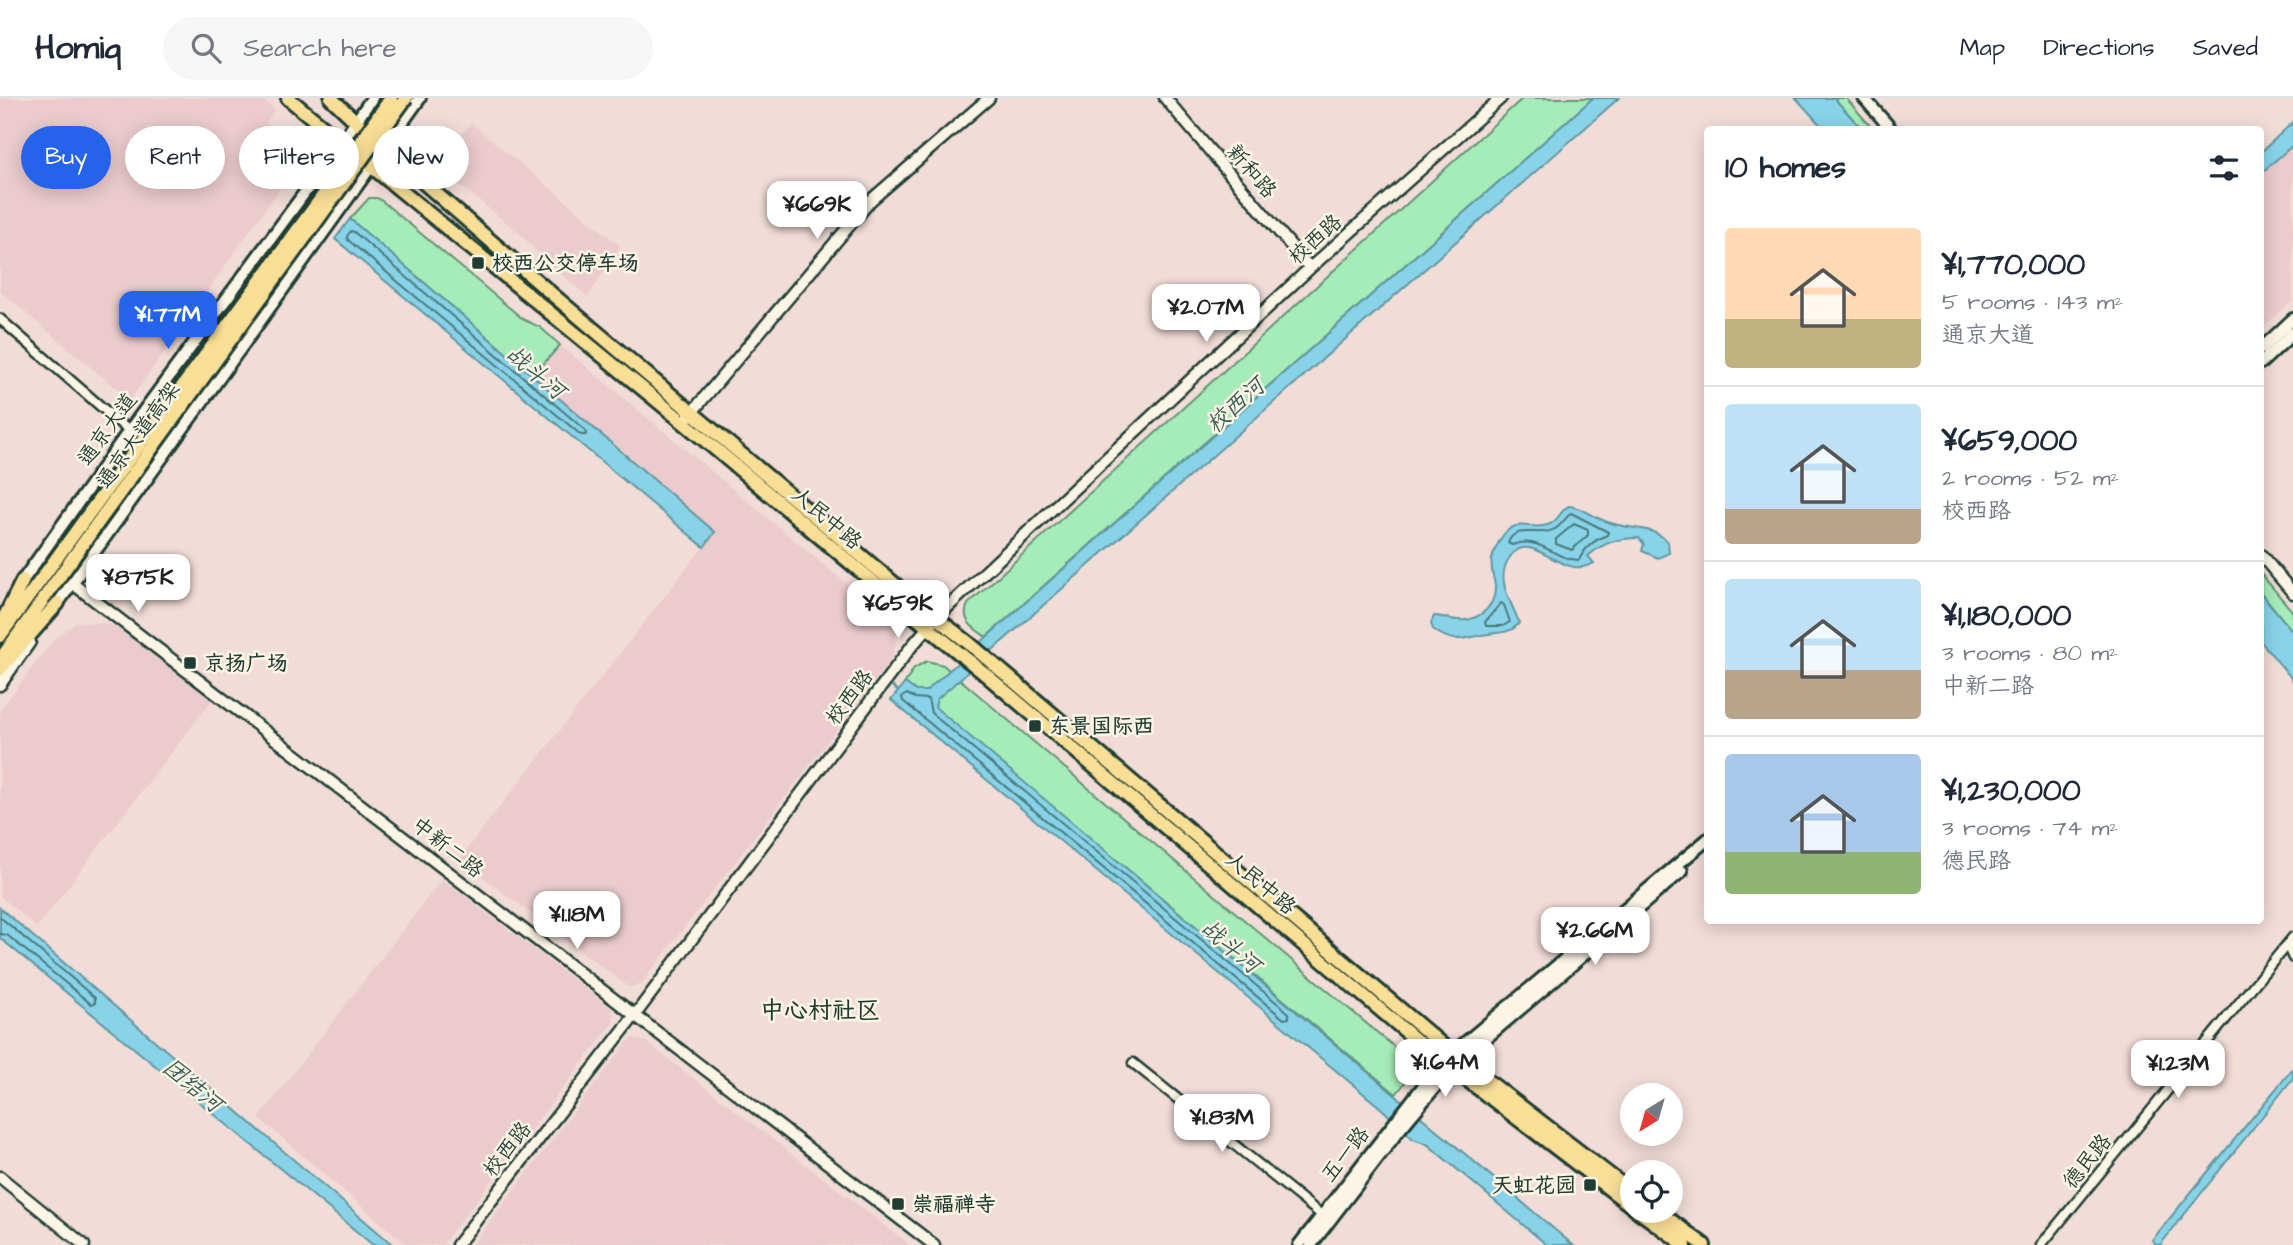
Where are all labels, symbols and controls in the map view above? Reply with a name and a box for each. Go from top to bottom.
search box [163,17,653,80]
text: Homiq [35,25,121,71]
icon: search [187,29,225,67]
text: Search here [243,30,397,66]
text: Map [1960,31,2005,65]
text: Directions [2043,31,2155,65]
text: Saved [2193,31,2258,65]
chip: Buy [21,126,111,189]
chip: Rent [125,126,225,189]
chip: Filters [239,126,359,189]
chip: New [373,126,469,189]
street label: 新和路 [1220,138,1283,205]
text: 10 homes [1725,147,1846,189]
icon: filters [2205,149,2243,187]
pin: ¥669K [768,181,866,241]
text: ¥669K [783,188,851,220]
street label: 校西路 [1282,208,1348,271]
text: ¥1,770,000 [1942,244,2085,286]
place label: 校西公交停车场 [492,249,639,278]
marker: 校西公交停车场 [470,255,486,271]
icon: home [1781,256,1865,340]
pin: ¥2.07M [1149,285,1263,344]
text: 5 rooms · 143 m² [1942,286,2123,318]
text: ¥2.07M [1168,291,1244,323]
pin: ¥1.77M [111,292,225,351]
text: ¥1.77M [135,298,201,330]
text: 通京大道 [1942,319,2034,351]
water label: 战斗河 [499,338,575,410]
water label: 校西河 [1199,368,1275,441]
street label: 通京大道高架 [90,376,187,495]
street label: 通京大道 [71,387,144,472]
text: ¥659,000 [1942,420,2077,462]
icon: home [1781,432,1865,516]
text: 2 rooms · 52 m² [1942,462,2119,494]
street label: 人民中路 [785,480,868,556]
text: 校西路 [1942,495,2011,527]
pin: ¥875K [89,554,187,614]
text: ¥875K [102,561,174,593]
pin: ¥659K [849,580,947,640]
text: ¥659K [863,587,933,619]
text: ¥1,180,000 [1942,595,2072,637]
icon: home [1781,607,1865,691]
text: 3 rooms · 80 m² [1942,637,2118,669]
place label: 京扬广场 [204,649,288,678]
marker: 京扬广场 [182,655,198,671]
street label: 校西路 [819,663,880,731]
text: 中新二路 [1942,670,2034,702]
place label: 东景国际西 [1049,712,1154,741]
marker: 东景国际西 [1027,718,1043,734]
text: ¥1,230,000 [1942,770,2081,812]
icon: home [1781,782,1865,866]
street label: 中新二路 [406,810,490,885]
text: 3 rooms · 74 m² [1942,812,2118,844]
street label: 人民中路 [1219,845,1302,921]
text: 德民路 [1942,845,2011,877]
pin: ¥1.18M [520,892,634,951]
text: ¥1.18M [549,898,605,930]
pin: ¥2.66M [1538,908,1652,967]
water label: 战斗河 [1194,912,1270,984]
text: ¥2.66M [1557,914,1633,946]
district label: 中心村社区 [760,994,880,1028]
pin: ¥1.64M [1388,1040,1502,1099]
pin: ¥1.23M [2121,1040,2235,1100]
text: ¥1.64M [1411,1046,1479,1078]
text: ¥1.23M [2147,1047,2209,1079]
water label: 团结河 [156,1051,232,1123]
north arrow [1620,1083,1684,1146]
map controls [1620,1083,1683,1223]
pin: ¥1.83M [1165,1094,1279,1154]
text: ¥1.83M [1190,1101,1254,1133]
street label: 校西路 [477,1116,538,1183]
street label: 五一路 [1315,1121,1376,1188]
street label: 德民路 [2056,1128,2118,1195]
button: locate [1620,1160,1683,1223]
place label: 天虹花园 [1492,1171,1576,1200]
marker: 天虹花园 [1582,1177,1598,1193]
place label: 崇福禅寺 [912,1190,996,1219]
marker: 崇福禅寺 [890,1196,906,1212]

